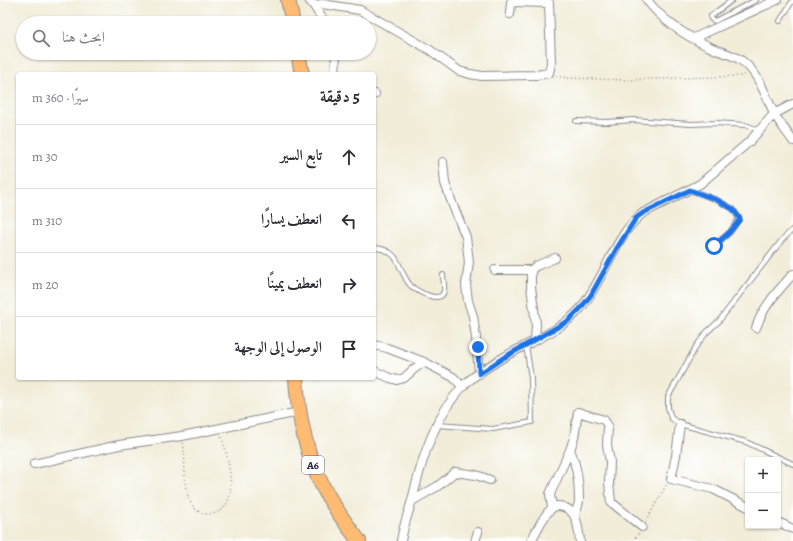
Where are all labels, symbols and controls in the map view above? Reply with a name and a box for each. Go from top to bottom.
search box [16,16,376,60]
icon: search [30,27,52,49]
text: ابحث هنا [62,27,105,47]
text: 5 دقيقة [320,85,360,108]
text: سيرًا · 360 m [32,89,89,106]
text: تابع السير [280,145,322,165]
icon: ahead [338,146,360,168]
text: 30 m [32,148,58,165]
text: انعطف يسارًا [261,209,322,229]
icon: left [338,210,360,232]
text: 310 m [32,212,62,229]
route start [705,237,723,255]
text: انعطف يمينًا [267,273,322,293]
icon: right [338,274,360,296]
text: 20 m [32,276,59,293]
text: الوصول إلى الوجهة [235,337,322,357]
icon: arrive [338,338,360,360]
route end [469,338,487,356]
road number: A6 [302,456,324,474]
map controls [745,457,781,529]
button: + [745,457,781,493]
button: − [745,493,781,529]

